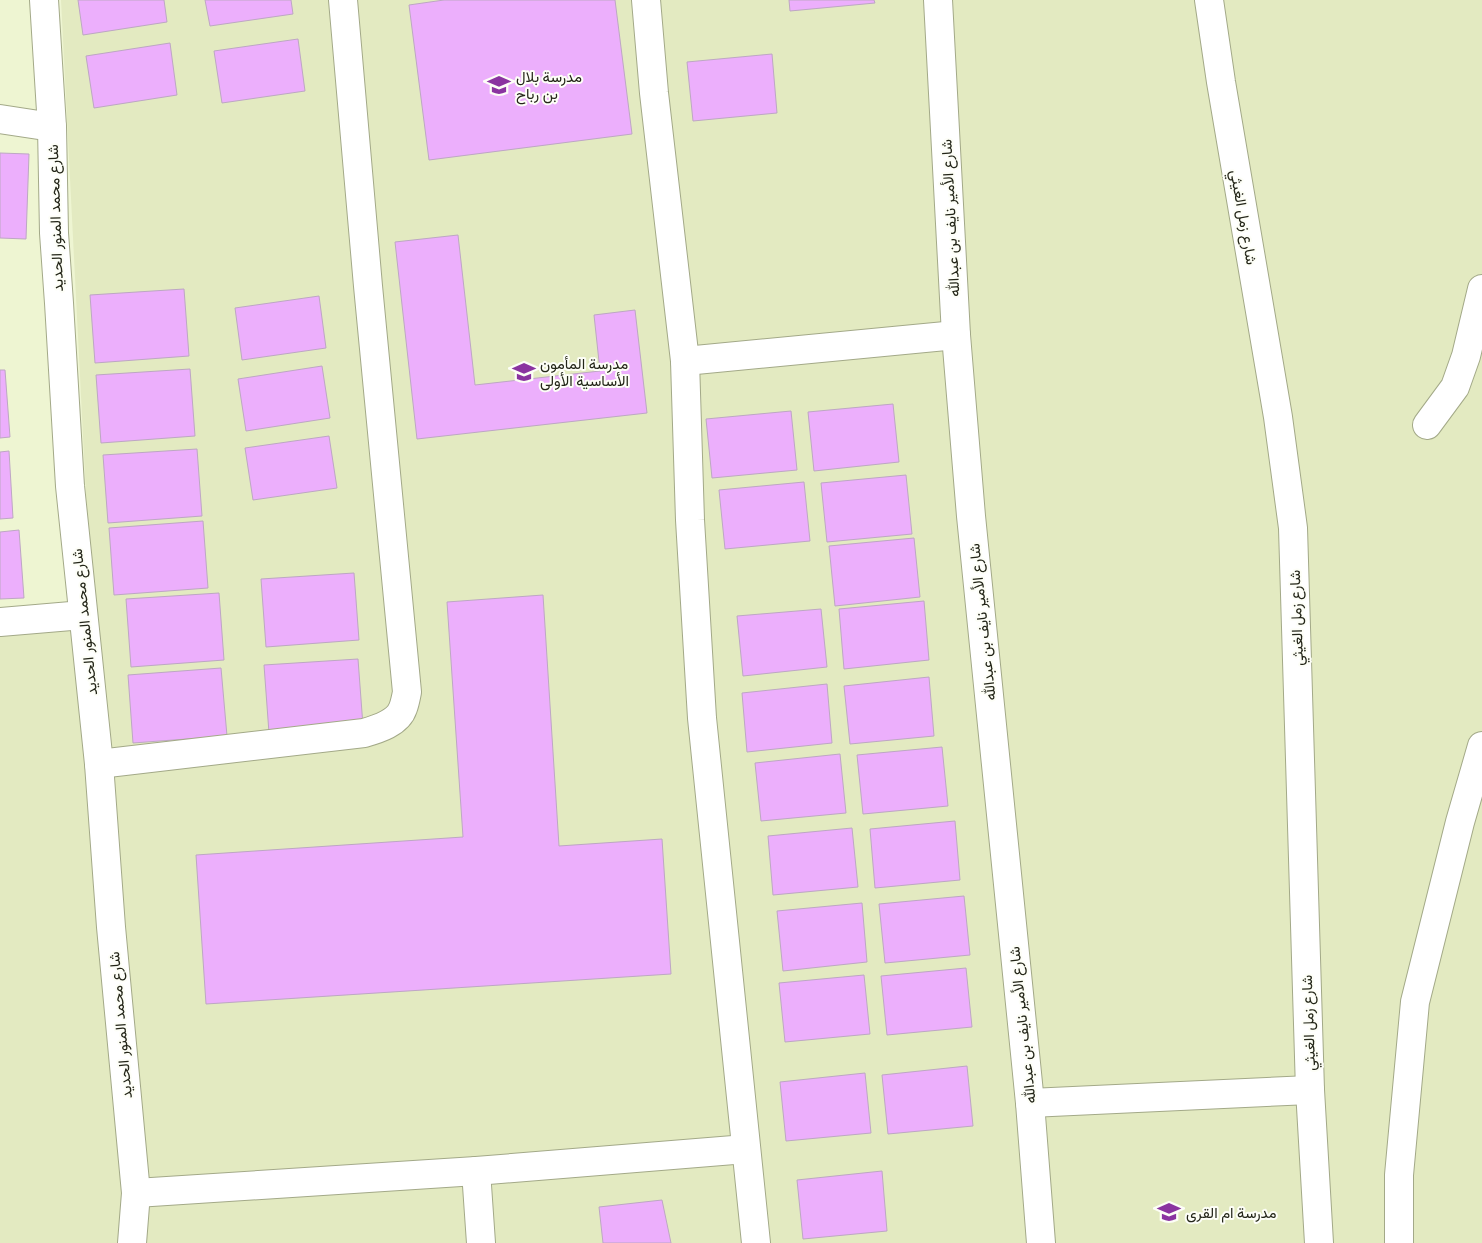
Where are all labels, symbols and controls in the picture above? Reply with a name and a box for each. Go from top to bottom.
place label: مدرسة بلال بن رباح [516,66,582,105]
school or university icon: مدرسة بلال بن رباح [486,72,512,98]
street label: شارع الأمير نايف بن عبدالله [935,138,966,297]
street label: شارع محمد المنور الحديد [42,144,69,292]
street label: شارع زمل الغيثي [1222,168,1263,267]
place label: مدرسة المأمون الأساسية الأولى [540,353,629,391]
school or university icon: مدرسة المأمون الأساسية الأولى [511,359,537,385]
street label: شارع الأمير نايف بن عبدالله [963,542,1002,702]
street label: شارع محمد المنور الحديد [66,547,103,696]
street label: شارع زمل الغيثي [1284,569,1311,666]
street label: شارع الأمير نايف بن عبدالله [1003,945,1042,1105]
street label: شارع محمد المنور الحديد [103,950,138,1099]
street label: شارع زمل الغيثي [1296,974,1323,1071]
school or university icon: مدرسة ام القرى [1156,1199,1182,1225]
place label: مدرسة ام القرى [1186,1202,1277,1223]

